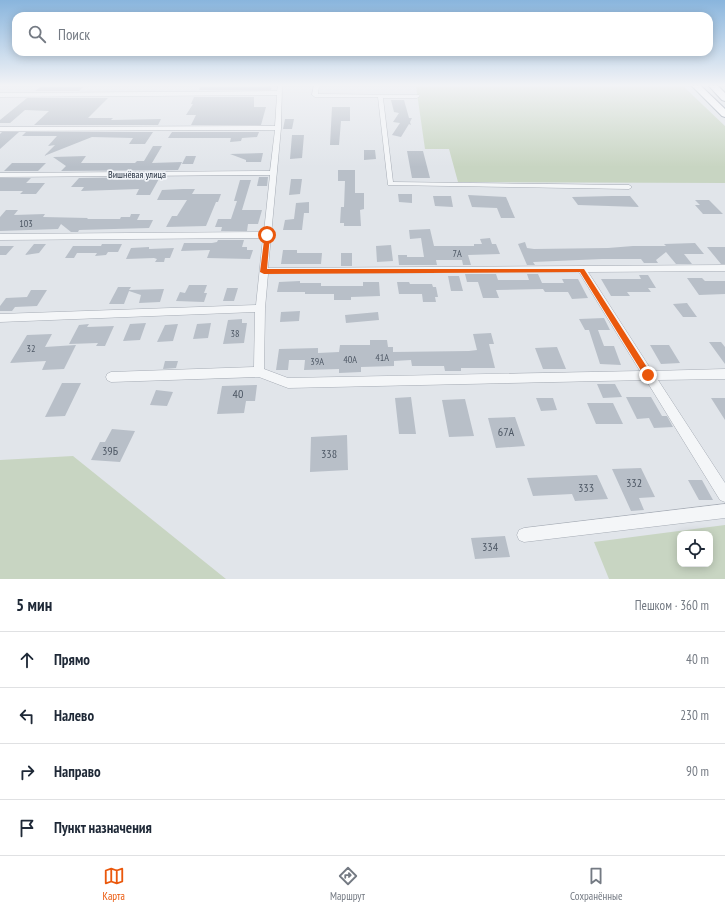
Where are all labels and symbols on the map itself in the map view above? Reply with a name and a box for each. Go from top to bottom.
street label: Вишнёвая улица [108,168,166,181]
house number: 103 [19,217,33,230]
route start [258,226,276,244]
house number: 7А [452,247,462,260]
house number: 38 [231,327,240,340]
house number: 32 [27,342,36,355]
house number: 41А [375,351,389,364]
house number: 40А [343,353,357,366]
house number: 39А [310,355,324,368]
route end [639,366,657,384]
house number: 40 [233,386,243,401]
house number: 67А [498,424,515,439]
house number: 39Б [102,443,118,458]
house number: 338 [321,446,337,461]
house number: 332 [626,475,642,490]
house number: 333 [578,480,594,495]
house number: 334 [482,539,499,554]

